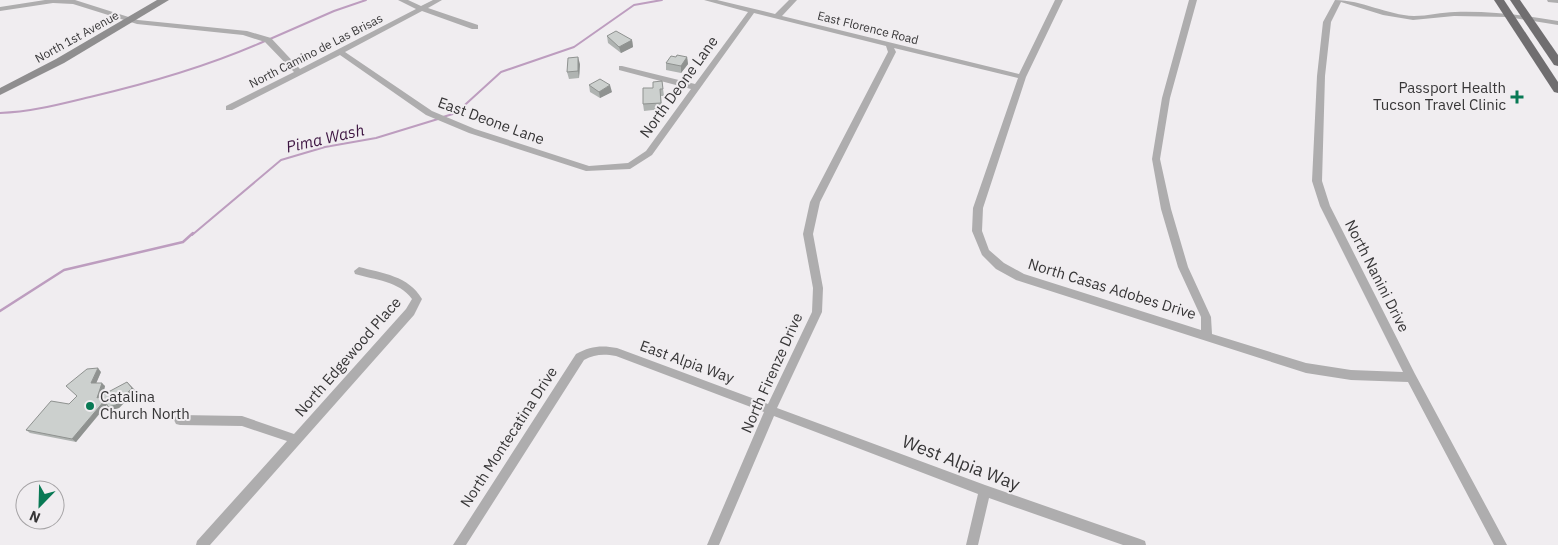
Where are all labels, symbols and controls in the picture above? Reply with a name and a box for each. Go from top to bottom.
street label: North 1st Avenue [32,7,122,66]
street label: East Florence Road [816,8,920,47]
street label: North Camino de Las Brisas [246,10,385,91]
street label: North Deone Lane [635,32,722,141]
place label: Passport Health Tucson Travel Clinic [1373,78,1506,114]
marker: Passport Health Tucson Travel Clinic [1510,90,1524,104]
street label: East Deone Lane [435,92,547,149]
water label: Pima Wash [284,119,366,157]
street label: North Nanini Drive [1341,216,1414,335]
street label: North Casas Adobes Drive [1026,254,1198,323]
street label: North Edgewood Place [290,293,405,420]
street label: North Firenze Drive [737,310,807,436]
street label: East Alpia Way [637,336,737,388]
street label: North Montecatina Drive [456,363,561,511]
place label: Catalina Church North [100,387,190,423]
marker: Catalina Church North [84,400,96,412]
street label: West Alpia Way [899,429,1023,496]
north arrow [15,480,65,530]
text: N [27,507,43,527]

